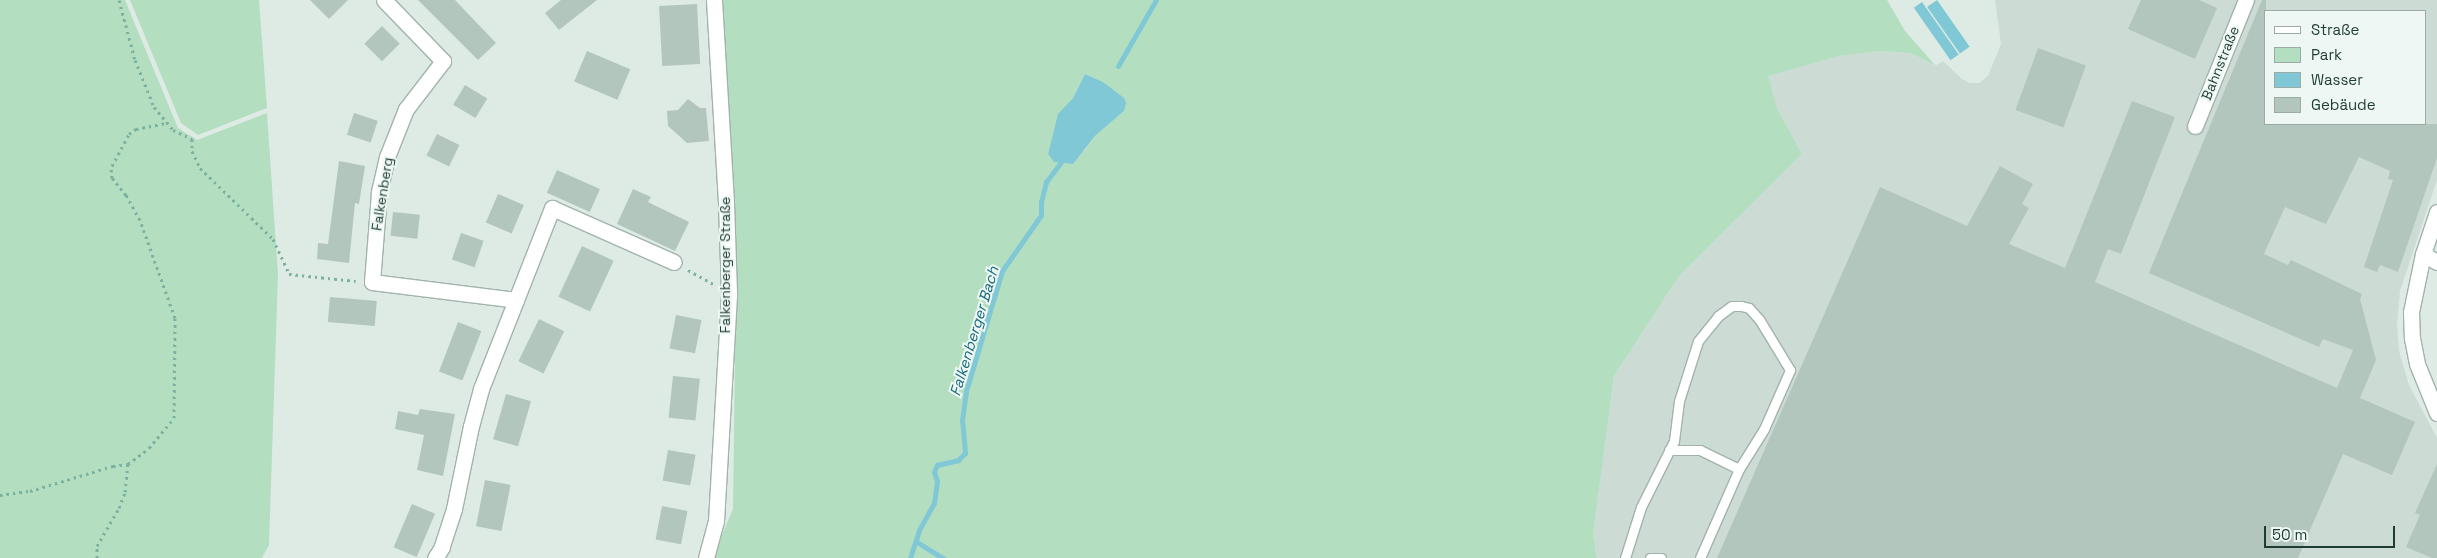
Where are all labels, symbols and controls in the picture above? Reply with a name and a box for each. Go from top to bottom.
legend [2264,10,2427,125]
text: Straße [2311,20,2359,39]
street label: Bahnstraße [2198,24,2242,102]
text: Park [2311,45,2342,64]
text: Wasser [2311,70,2363,89]
text: Gebäude [2311,95,2376,114]
street label: Falkenberg [368,156,396,232]
street label: Falkenberger Straße [717,197,733,333]
water label: Falkenberger Bach [946,264,1002,398]
scale bar [2267,516,2398,548]
text: 50 m [2272,525,2307,544]

